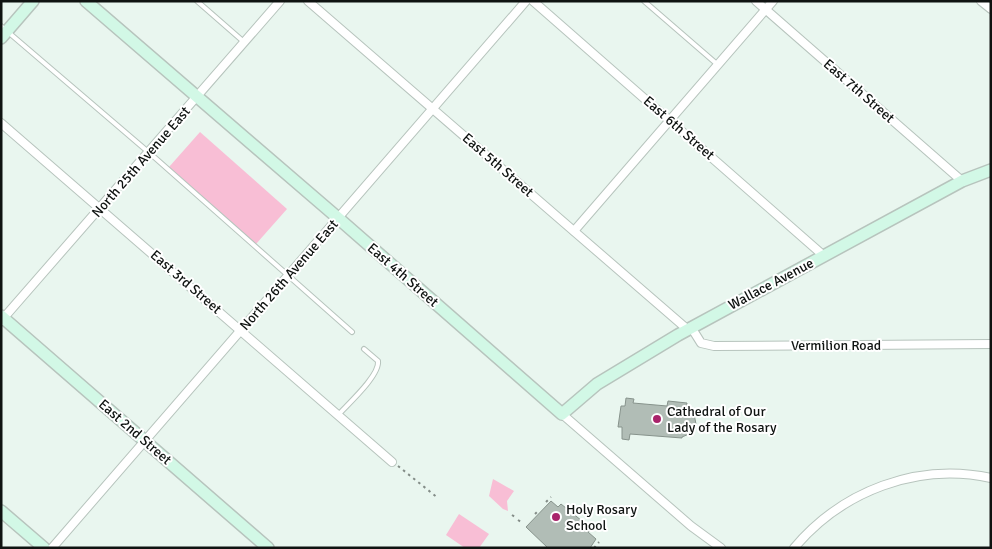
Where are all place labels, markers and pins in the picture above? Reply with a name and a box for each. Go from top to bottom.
place label: Cathedral of Our Lady of the Rosary [667,403,777,436]
marker: Cathedral of Our Lady of the Rosary [651,413,663,425]
place label: Holy Rosary School [566,501,638,534]
marker: Holy Rosary School [550,511,562,523]

